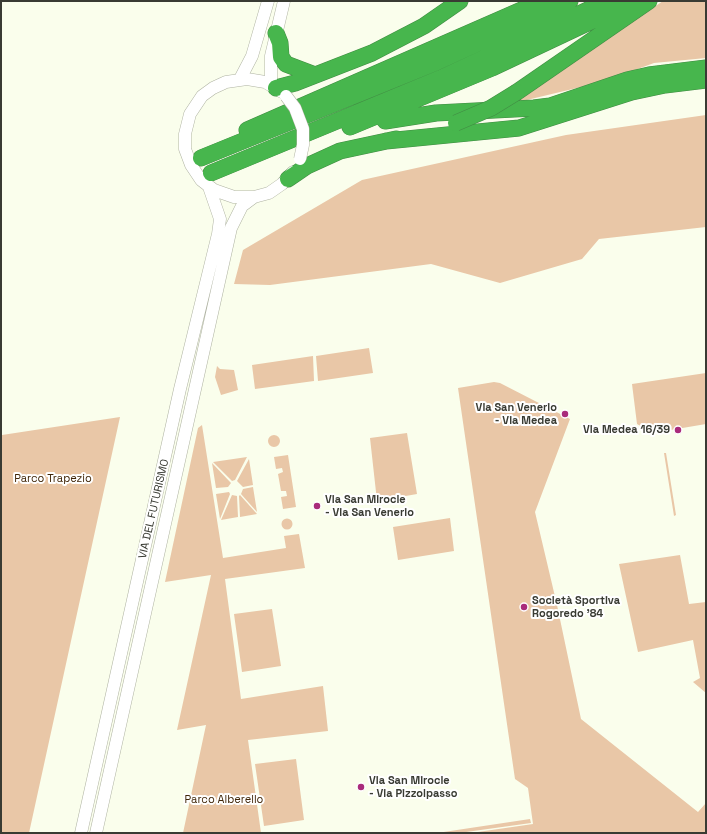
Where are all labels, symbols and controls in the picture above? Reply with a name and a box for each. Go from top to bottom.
place label: Via San Venerio - Via Medea [476,401,557,427]
marker: Via San Venerio - Via Medea [560,409,570,419]
place label: Via Medea 16/39 [583,423,670,437]
marker: Via Medea 16/39 [673,425,683,435]
street label: VIA DEL FUTURISMO [136,458,172,560]
park label: Parco Trapezio [14,472,92,486]
place label: Via San Mirocle - Via San Venerio [325,493,414,519]
marker: Via San Mirocle - Via San Venerio [312,501,322,511]
place label: Società Sportiva Rogoredo '84 [532,594,620,620]
marker: Società Sportiva Rogoredo '84 [519,602,529,612]
place label: Via San Mirocle - Via Pizzolpasso [369,774,458,800]
marker: Via San Mirocle - Via Pizzolpasso [356,782,366,792]
park label: Parco Alberello [185,793,263,807]

